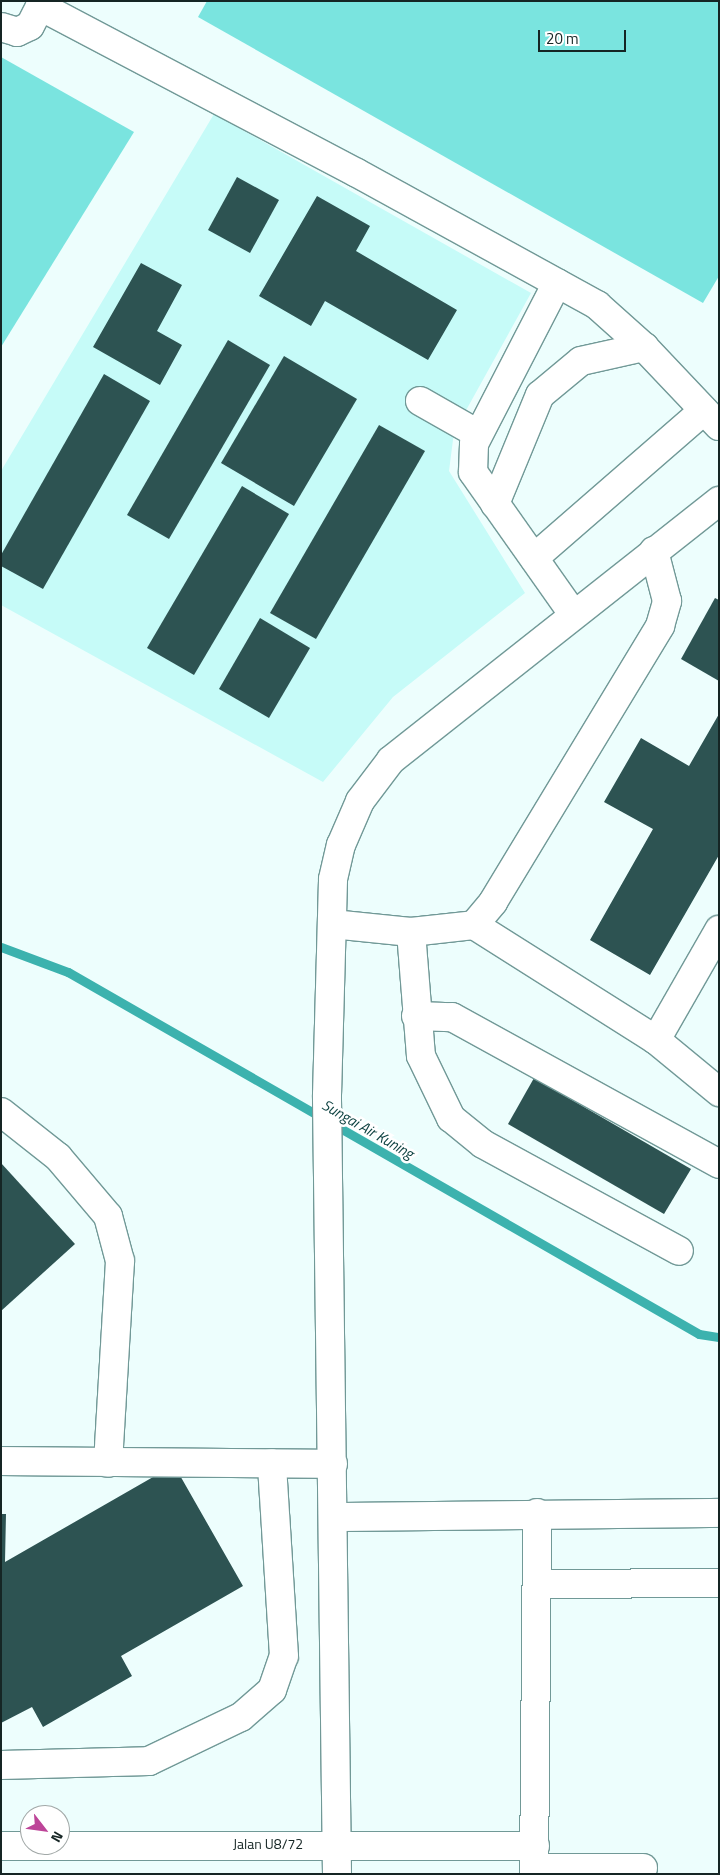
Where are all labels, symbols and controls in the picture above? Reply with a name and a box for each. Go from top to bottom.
scale bar [540,20,628,52]
text: 20 m [546,27,579,50]
water label: Sungai Air Kuning [319,1095,417,1163]
north arrow [20,1805,70,1855]
text: N [46,1828,69,1847]
street label: Jalan U8/72 [233,1836,303,1852]

